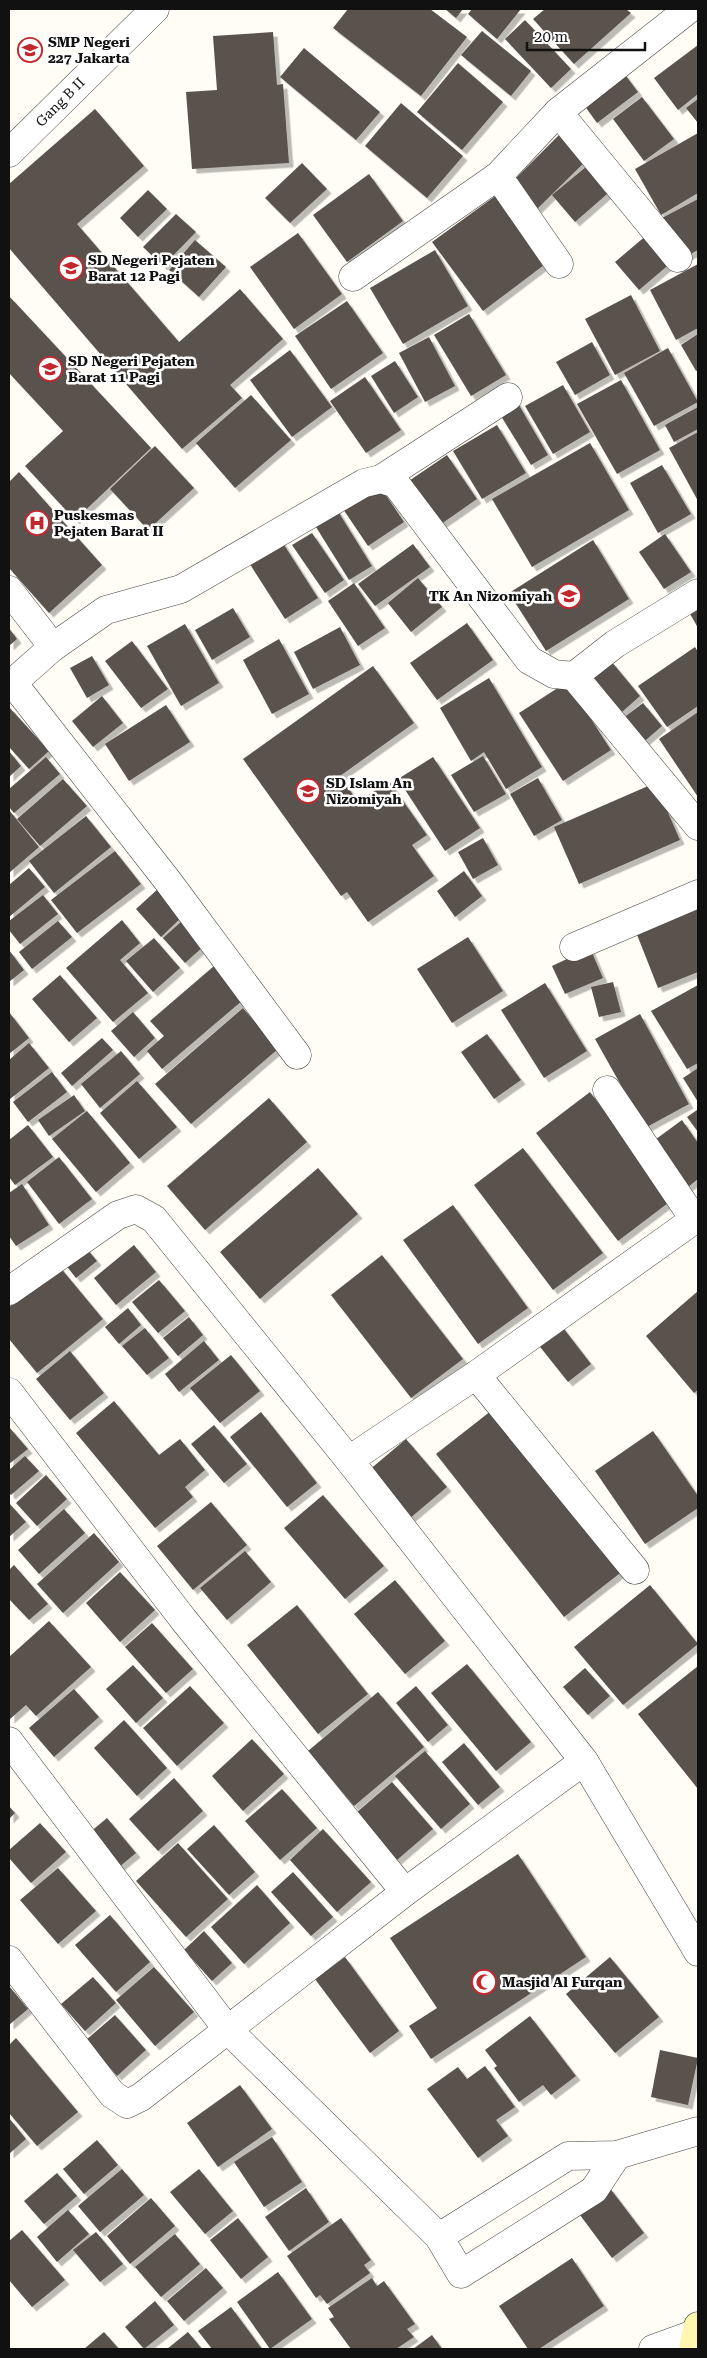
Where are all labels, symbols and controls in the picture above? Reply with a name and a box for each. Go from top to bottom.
scale bar [527,20,644,52]
text: 20 m [534,28,569,46]
place label: SMP Negeri 227 Jakarta [48,34,130,66]
school or university icon: SMP Negeri 227 Jakarta [17,37,43,63]
street label: Gang B II [32,74,88,130]
place label: SD Negeri Pejaten Barat 12 Pagi [88,252,215,284]
school or university icon: SD Negeri Pejaten Barat 12 Pagi [58,255,84,281]
place label: SD Negeri Pejaten Barat 11 Pagi [68,353,195,385]
school or university icon: SD Negeri Pejaten Barat 11 Pagi [37,356,63,382]
place label: Puskesmas Pejaten Barat II [54,507,164,539]
hospital icon: Puskesmas Pejaten Barat II [24,510,50,536]
school or university icon: TK An Nizomiyah [556,583,582,609]
place label: TK An Nizomiyah [429,588,553,604]
place label: SD Islam An Nizomiyah [326,775,412,807]
school or university icon: SD Islam An Nizomiyah [295,778,321,804]
mosque icon: Masjid Al Furqan [471,1969,497,1995]
place label: Masjid Al Furqan [502,1974,623,1990]

